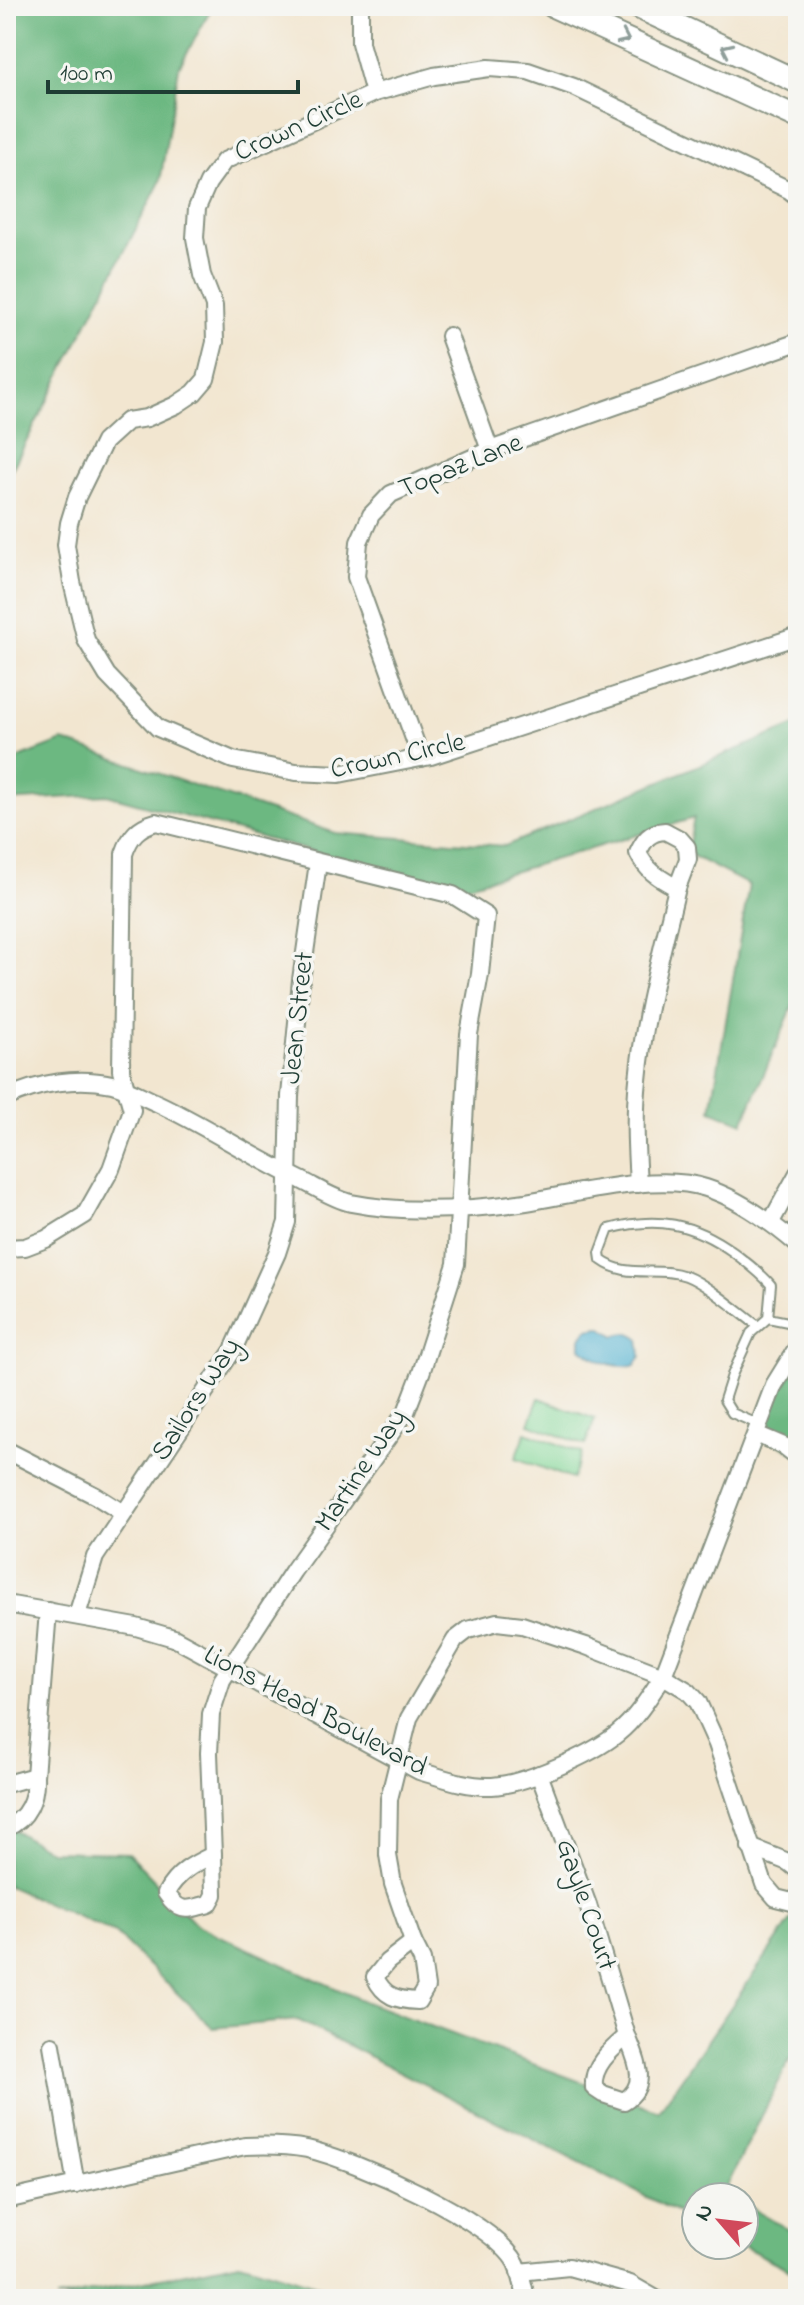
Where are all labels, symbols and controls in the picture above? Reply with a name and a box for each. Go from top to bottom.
one-way arrow [616,28,630,44]
one-way arrow [721,43,736,59]
scale bar [48,44,298,94]
text: 100 m [60,57,113,92]
street label: Crown Circle [228,80,370,174]
street label: Topaz Lane [393,423,530,510]
street label: Crown Circle [327,723,469,791]
street label: Jean Street [272,950,326,1086]
street label: Sailors Way [142,1330,252,1470]
street label: Martine Way [306,1401,418,1541]
street label: Lions Head Boulevard [196,1636,435,1789]
street label: Gayle Court [543,1834,627,1976]
north arrow [680,2181,760,2261]
text: N [687,2199,723,2227]

